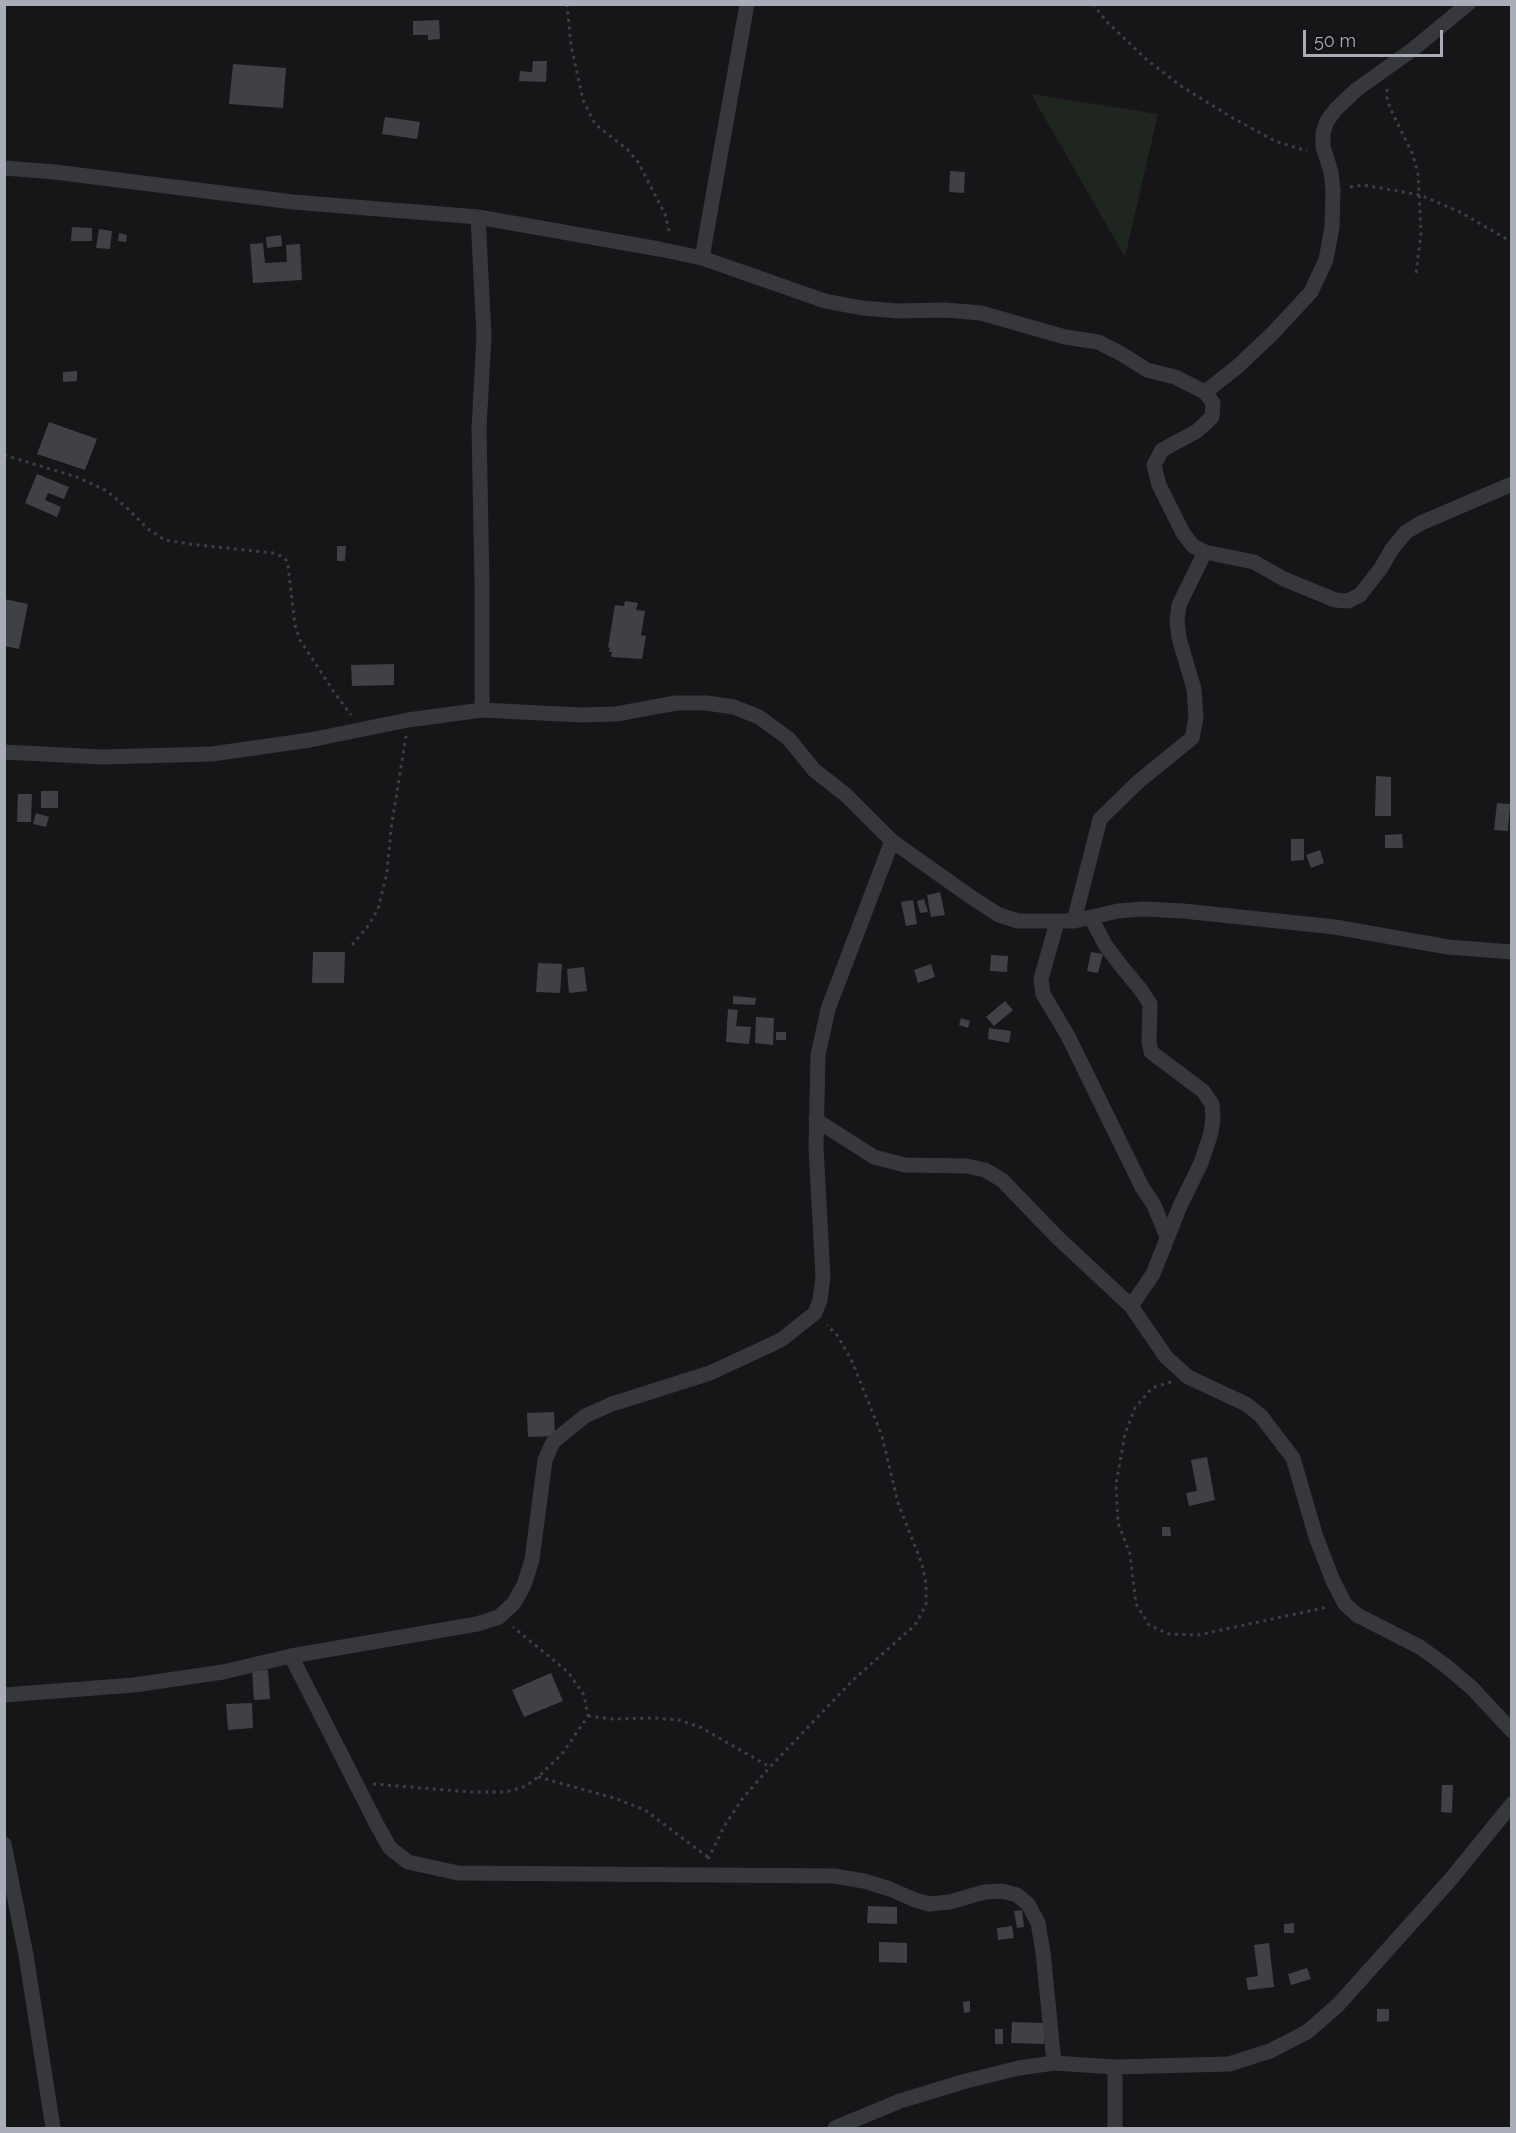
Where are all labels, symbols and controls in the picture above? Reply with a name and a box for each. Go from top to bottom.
scale bar [1306,18,1446,56]
text: 50 m [1314,30,1356,51]

